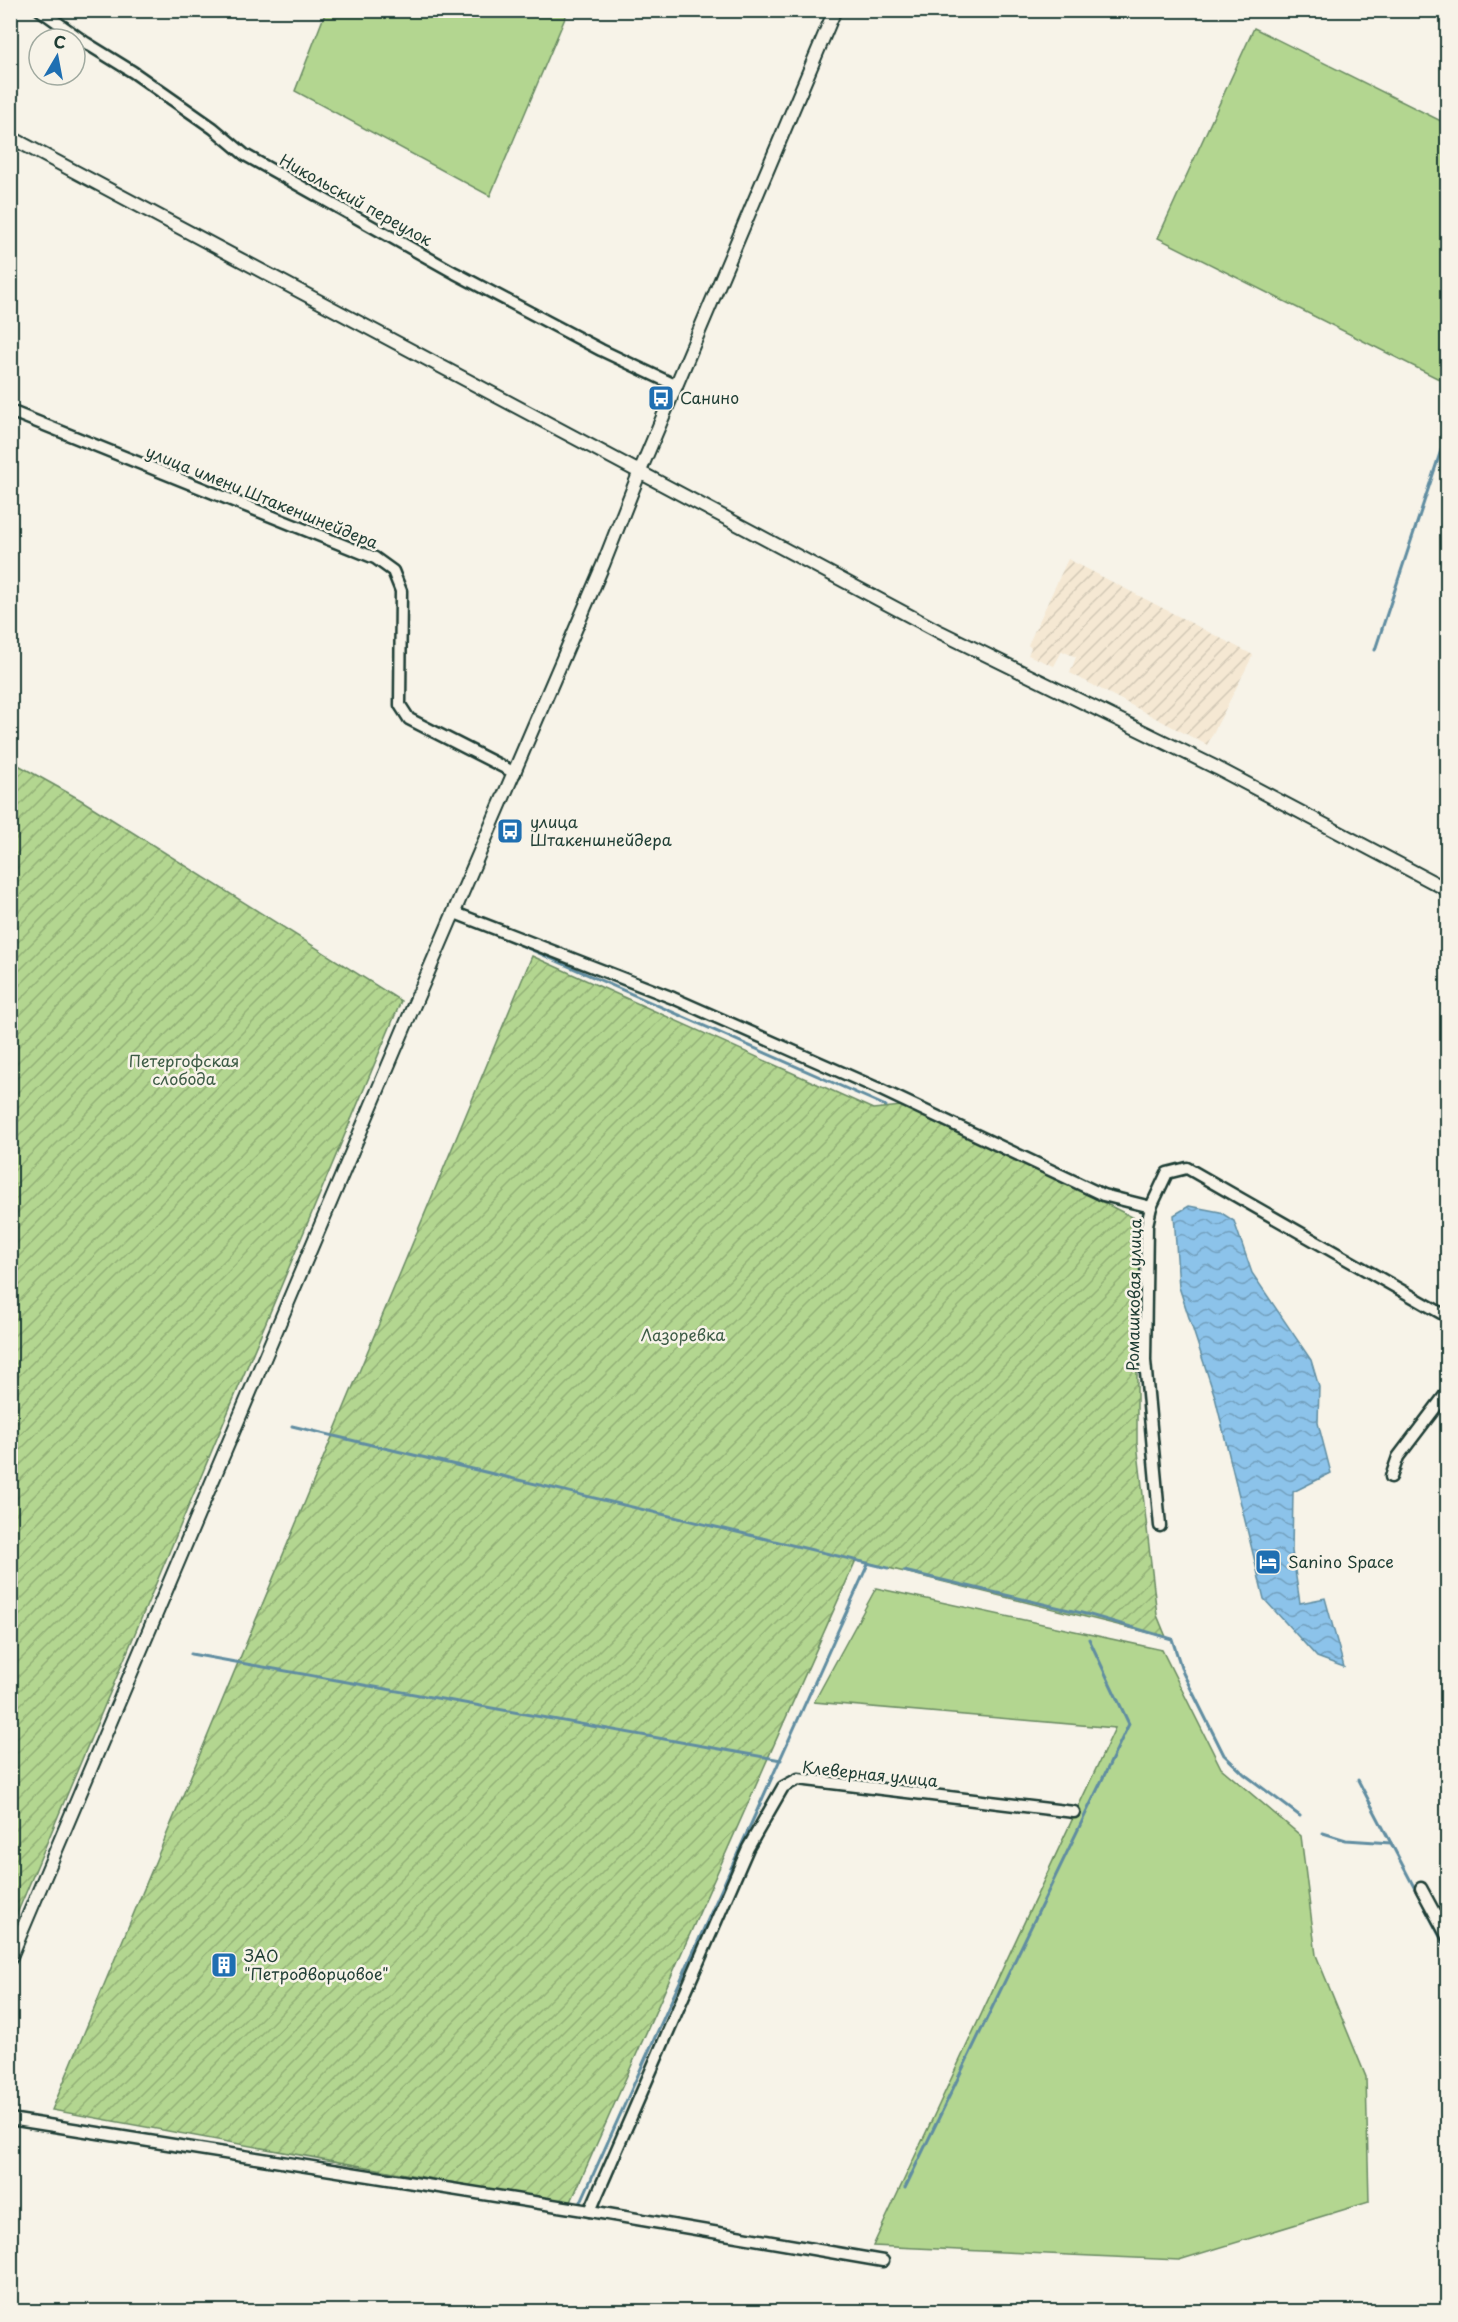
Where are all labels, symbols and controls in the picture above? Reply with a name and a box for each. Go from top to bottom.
north arrow [27,27,87,87]
text: С [52,28,68,54]
street label: Никольский переулок [276,147,437,251]
bus stop icon: Санино [646,383,676,413]
place label: Санино [680,385,739,409]
street label: улица имени Штакеншнейдера [143,438,382,554]
place label: улица Штакеншнейдера [530,809,672,851]
bus stop icon: улица Штакеншнейдера [495,816,525,846]
park label: Петергофская слобода [129,1048,239,1090]
street label: Ромашковая улица [1120,1218,1146,1372]
park label: Лазоревка [641,1322,725,1346]
hotel icon: Sanino Space [1253,1547,1283,1577]
place label: Sanino Space [1288,1549,1394,1573]
street label: Клеверная улица [801,1754,939,1792]
place label: ЗАО "Петродворцовое" [244,1943,389,1985]
building icon: ЗАО "Петродворцовое" [209,1950,239,1980]

